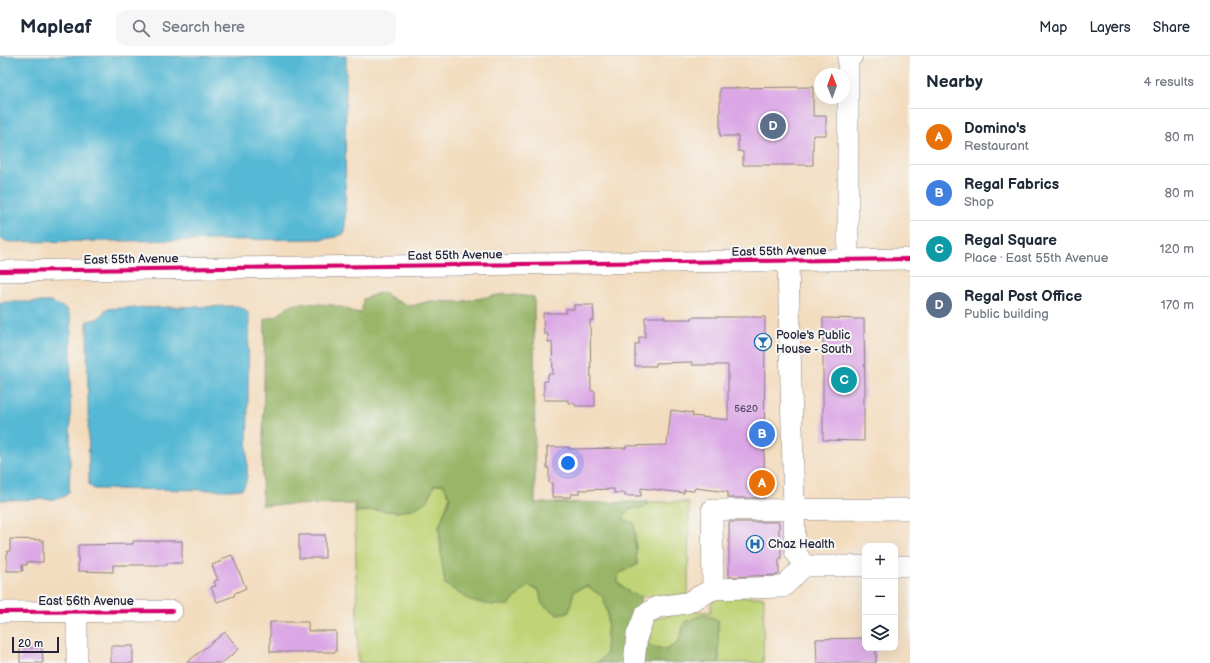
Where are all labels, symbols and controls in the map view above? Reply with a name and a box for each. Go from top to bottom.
search box [116,10,396,46]
text: Mapleaf [20,16,92,39]
icon: search [130,17,152,39]
text: Search here [162,18,245,37]
text: Map [1039,19,1067,36]
text: Layers [1089,19,1131,36]
text: Share [1153,19,1190,36]
north arrow [814,68,850,104]
text: Nearby [926,72,983,92]
text: 4 results [1144,74,1194,90]
pin: D [760,111,786,141]
text: Domino's [964,119,1026,138]
text: A [935,129,943,145]
text: 80 m [1165,129,1194,145]
text: Restaurant [964,138,1029,154]
text: Regal Fabrics [964,175,1059,194]
text: B [934,185,944,201]
text: 80 m [1165,185,1194,201]
text: Shop [964,194,994,210]
text: Regal Square [964,231,1057,250]
text: C [934,241,944,257]
text: 120 m [1159,241,1194,257]
street label: East 55th Avenue [731,243,827,260]
street label: East 55th Avenue [407,247,503,264]
text: Place · East 55th Avenue [964,250,1109,266]
street label: East 55th Avenue [83,251,179,268]
text: Regal Post Office [964,287,1082,306]
text: D [934,297,944,313]
text: 170 m [1161,297,1194,313]
text: Public building [964,306,1049,322]
place label: Poole's Public House - South [776,328,852,357]
bar icon: Poole's Public House - South [753,332,773,352]
pin: C [831,365,857,395]
house number: 5620 [734,403,758,415]
pin: B [749,419,775,449]
your location [558,453,578,473]
pin: A [749,468,775,498]
hospital icon: Chaz Health [745,534,765,554]
place label: Chaz Health [768,537,835,552]
map controls [862,543,898,651]
button: + [862,543,898,579]
button: − [862,579,898,615]
street label: East 56th Avenue [38,594,134,609]
button: layers [862,615,898,651]
scale bar [12,635,59,654]
text: 20 m [18,637,43,650]

